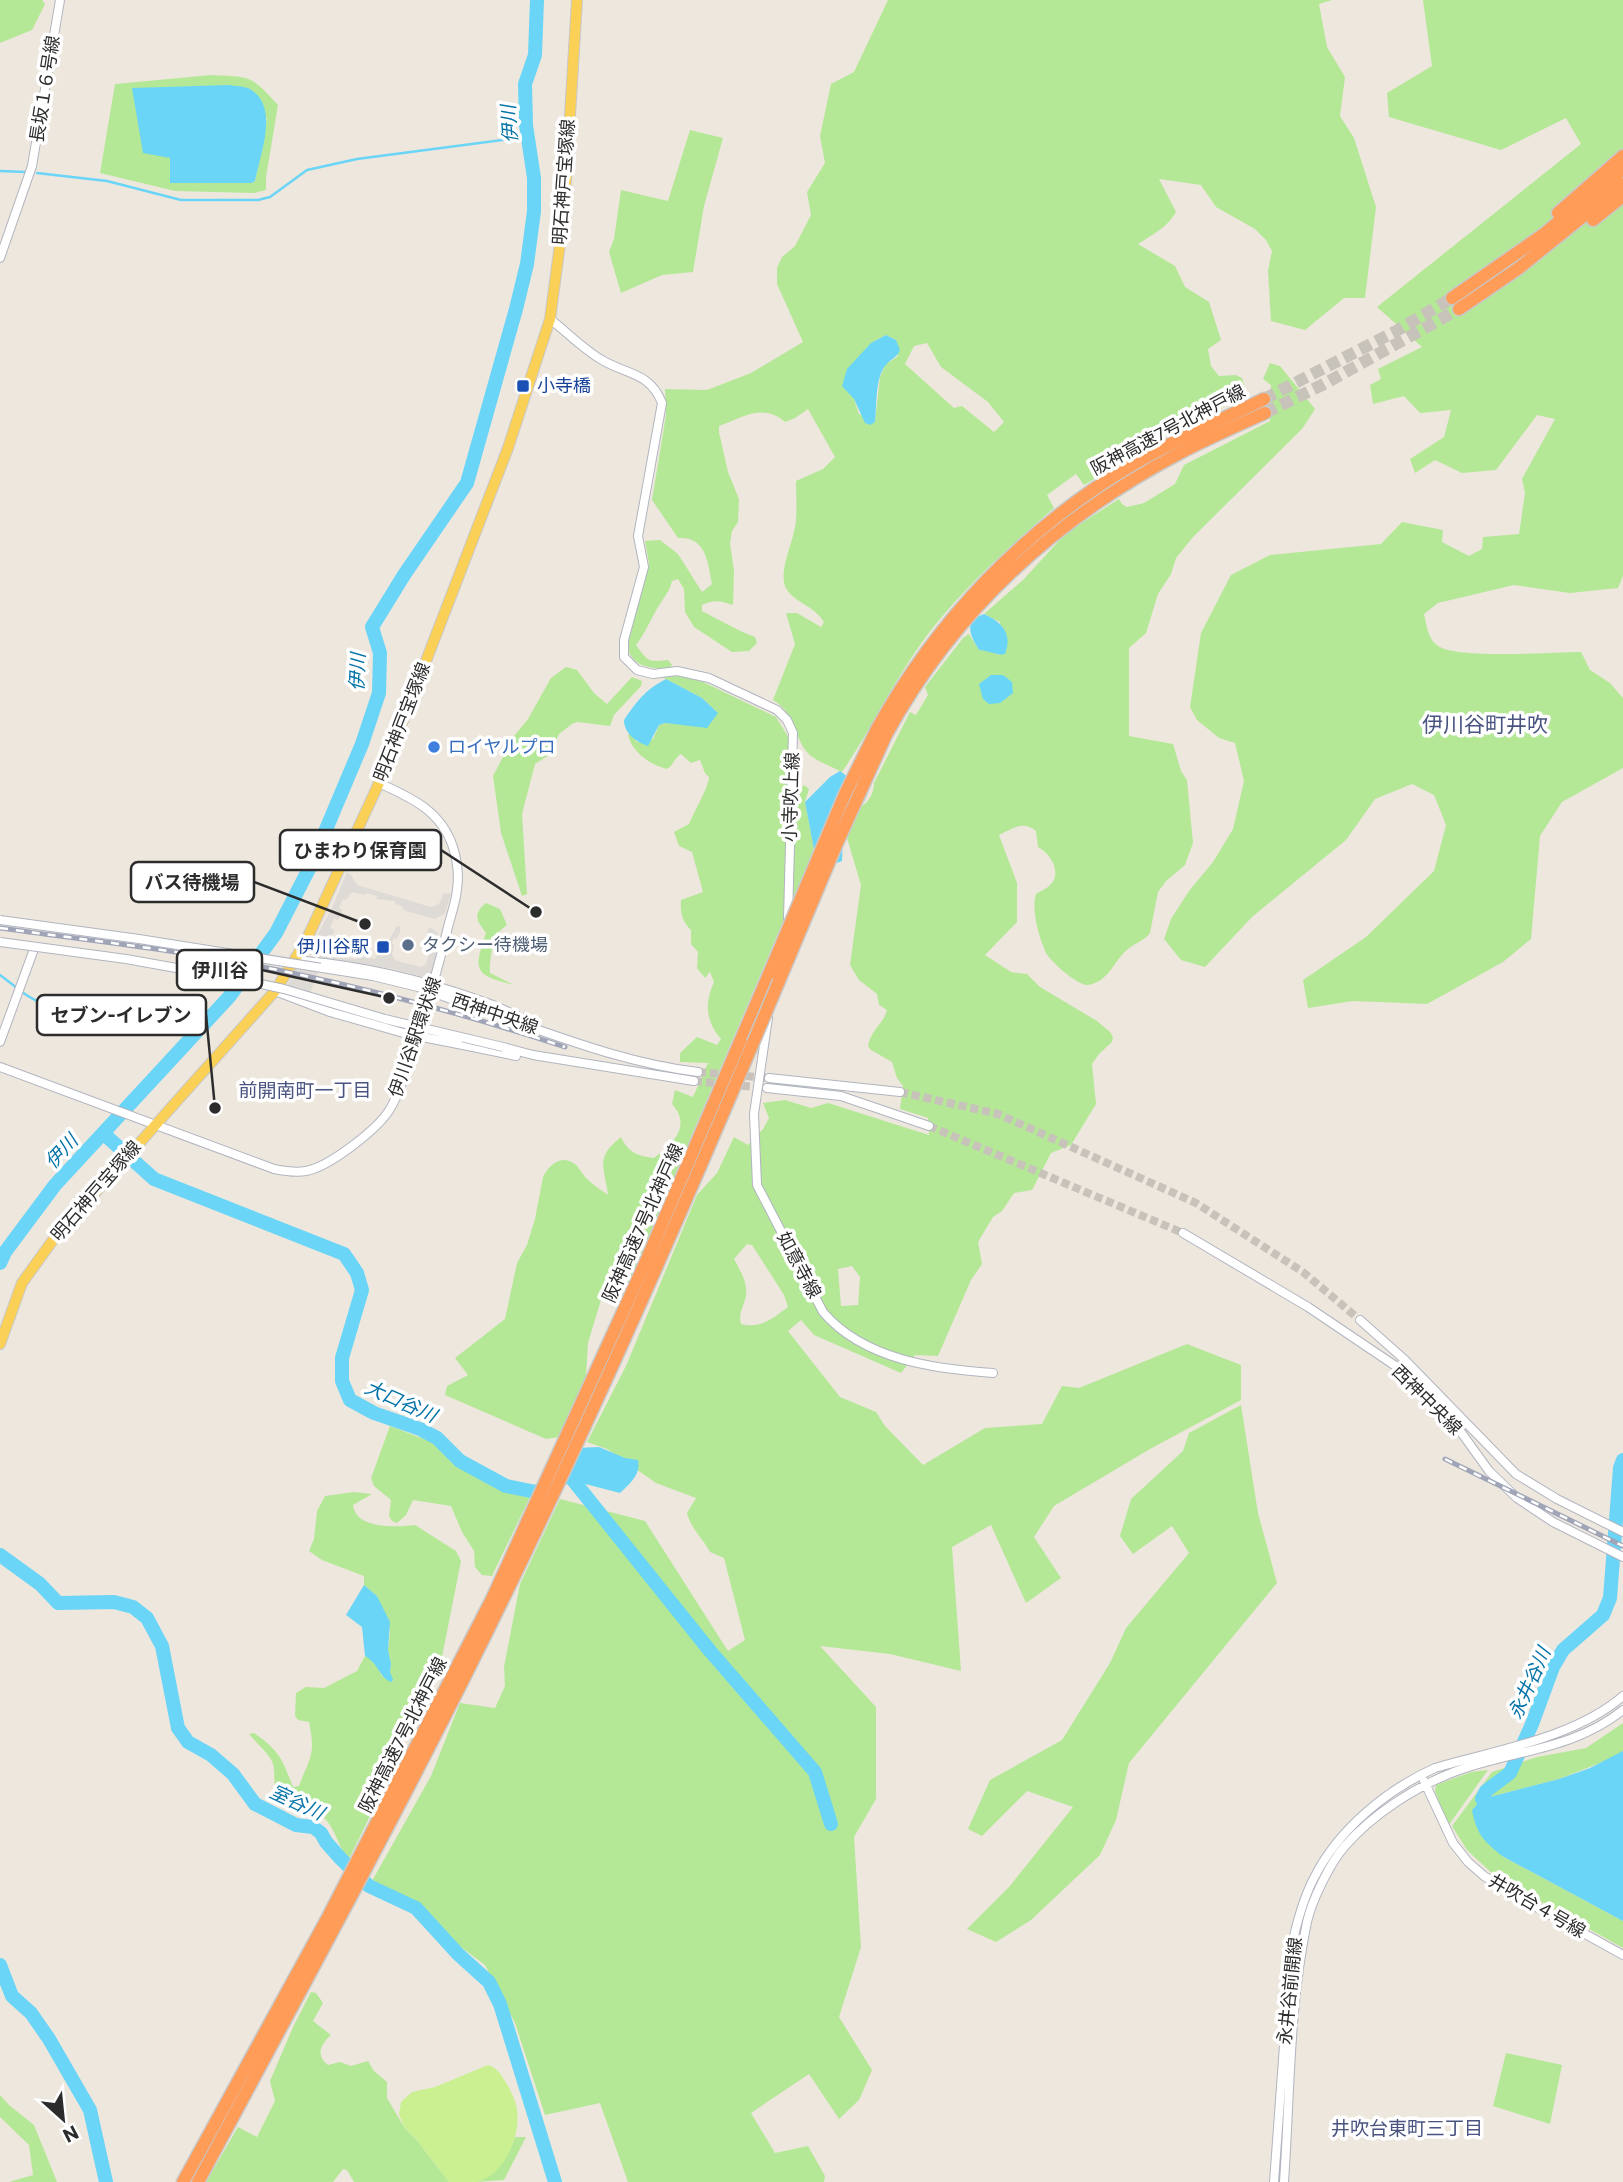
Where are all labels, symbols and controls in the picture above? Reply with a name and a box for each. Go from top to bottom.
street label: 長坂１６号線 [25,34,63,144]
water label: 伊川 [496,102,521,144]
street label: 明石神戸宝塚線 [548,118,578,246]
place label: 小寺橋 [537,374,591,396]
marker: 小寺橋 [515,378,531,394]
street label: 阪神高速7号北神戸線 [1087,379,1248,479]
water label: 伊川 [344,651,369,691]
street label: 明石神戸宝塚線 [368,659,434,784]
district label: 伊川谷町井吹 [1422,711,1548,736]
place label: ロイヤルプロ [448,735,555,757]
marker: ロイヤルプロ [426,739,442,755]
street label: 小寺吹上線 [777,752,803,842]
callout: ひまわり保育園 [280,830,441,870]
text: ひまわり保育園 [293,838,427,861]
callout: バス待機場 [131,862,254,902]
text: バス待機場 [144,870,240,893]
place label: タクシー待機場 [422,933,548,955]
place label: 伊川谷駅 [297,935,369,957]
marker: タクシー待機場 [400,937,416,953]
marker: 伊川谷駅 [375,939,391,955]
callout: 伊川谷 [177,950,262,990]
text: 伊川谷 [191,958,249,981]
street label: 伊川谷駅環状線 [383,974,445,1100]
street label: 西神中央線 [449,988,541,1038]
callout: セブン-イレブン [37,995,206,1035]
text: セブン-イレブン [50,1003,192,1026]
district label: 前開南町一丁目 [238,1078,372,1101]
water label: 伊川 [39,1127,83,1172]
street label: 明石神戸宝塚線 [46,1136,145,1245]
street label: 阪神高速7号北神戸線 [597,1140,687,1305]
street label: 如意寺線 [773,1228,826,1301]
street label: 西神中央線 [1388,1360,1467,1439]
water label: 大口谷川 [362,1375,442,1427]
water label: 永井谷川 [1503,1642,1555,1722]
street label: 阪神高速7号北神戸線 [353,1653,451,1816]
water label: 室谷川 [267,1779,330,1825]
street label: 井吹台４号線 [1485,1869,1590,1942]
street label: 永井谷前開線 [1272,1936,1306,2046]
north arrow [28,2084,98,2154]
district label: 井吹台東町三丁目 [1331,2116,1483,2139]
text: N [59,2121,83,2148]

